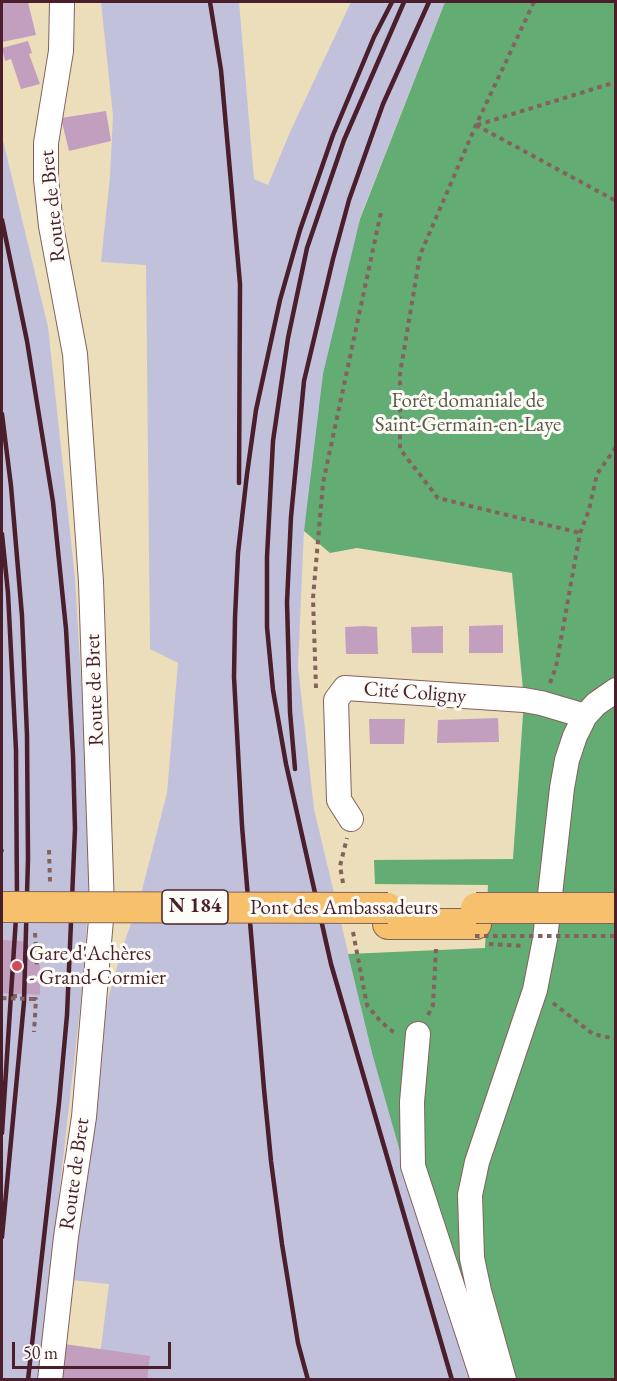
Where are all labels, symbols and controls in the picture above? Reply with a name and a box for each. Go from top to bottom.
street label: Route de Bret [35,149,71,263]
park label: Forêt domaniale de Saint-Germain-en-Laye [375,388,561,438]
street label: Route de Bret [80,633,110,747]
street label: Cité Coligny [363,677,467,709]
road number: N 184 [162,890,228,924]
street label: Pont des Ambassadeurs [250,895,438,921]
place label: Gare d'Achères - Grand-Cormier [29,941,166,991]
marker: Gare d'Achères - Grand-Cormier [10,959,24,973]
street label: Route de Bret [55,1117,95,1231]
scale bar [15,1330,174,1368]
text: 50 m [23,1341,58,1364]

